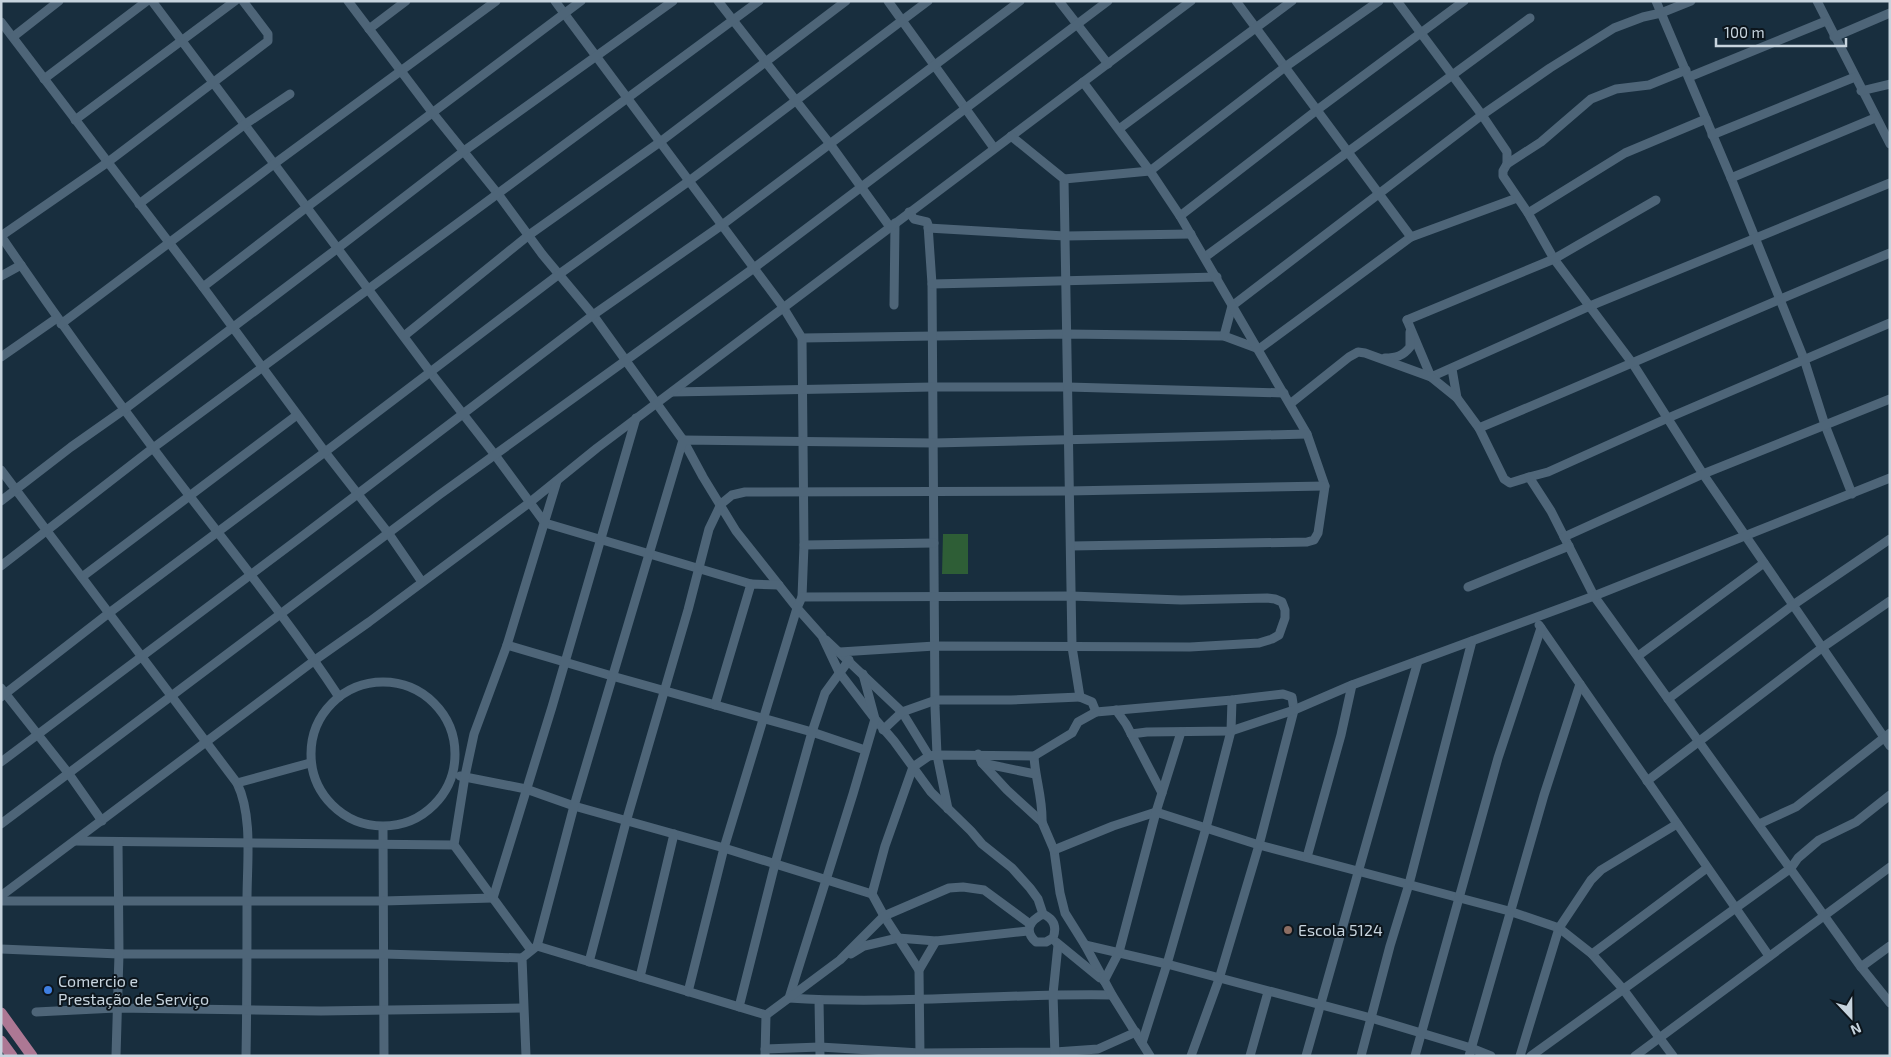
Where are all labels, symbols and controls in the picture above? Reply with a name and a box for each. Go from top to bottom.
scale bar [1716,15,1846,47]
text: 100 m [1724,23,1765,41]
place label: Escola 5124 [1298,920,1383,939]
marker: Escola 5124 [1282,924,1294,936]
place label: Comercio e Prestação de Serviço [58,971,209,1009]
marker: Comercio e Prestação de Serviço [42,984,54,996]
north arrow [1826,992,1876,1042]
text: N [1848,1020,1864,1039]

